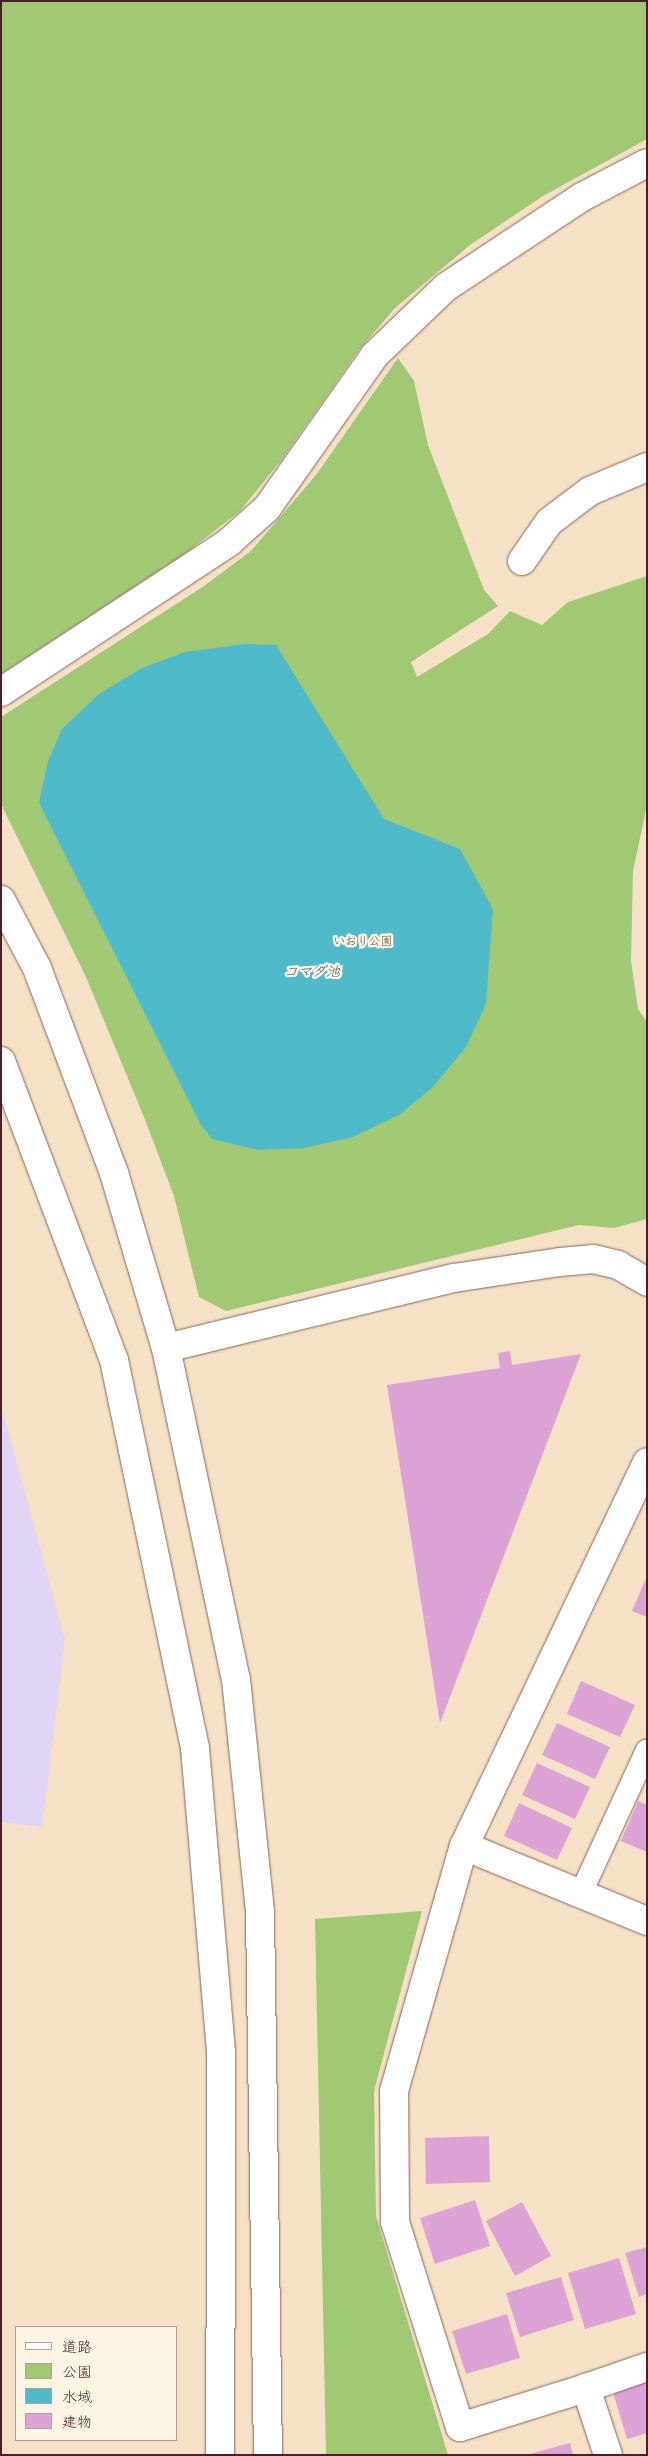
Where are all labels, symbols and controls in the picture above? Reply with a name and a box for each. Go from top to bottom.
park label: いおり公園 [333,934,393,948]
water label: コマダ池 [284,963,340,979]
legend [15,2326,178,2441]
text: 道路 [62,2337,92,2356]
text: 公園 [62,2362,92,2381]
text: 水域 [62,2387,92,2406]
text: 建物 [62,2412,92,2431]

